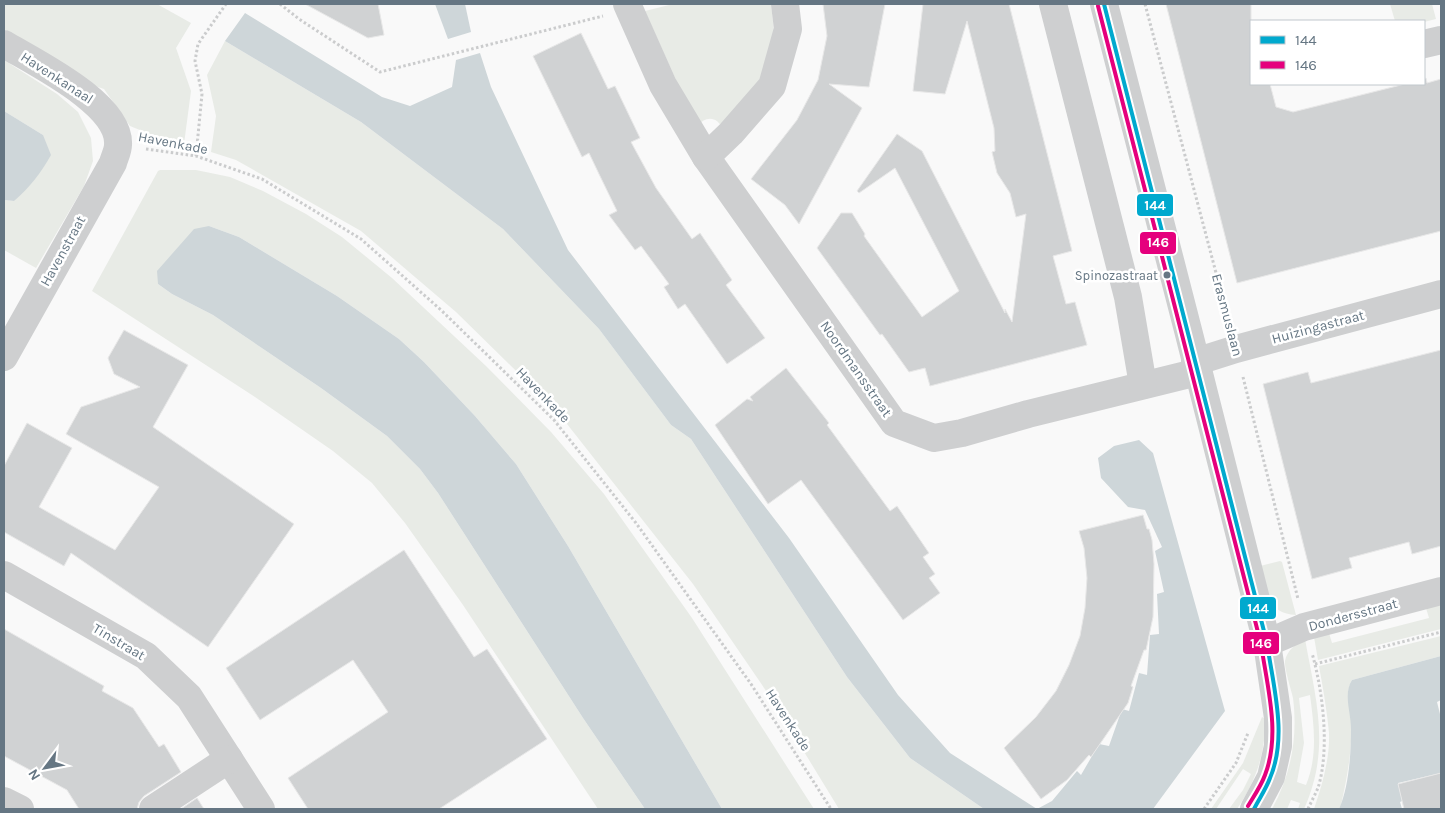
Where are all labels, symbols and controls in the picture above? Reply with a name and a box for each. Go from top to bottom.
legend [1250,20,1425,85]
text: 144 [1295,31,1317,49]
street label: Havenkanaal [18,48,96,108]
text: 146 [1295,56,1317,74]
street label: Havenkade [137,128,209,158]
line badge: 144 [1136,193,1174,217]
text: 144 [1144,197,1166,214]
street label: Havenstraat [37,213,89,289]
line badge: 146 [1139,231,1177,255]
text: 146 [1147,234,1169,251]
place label: Spinozastraat [1075,268,1158,283]
marker: Spinozastraat [1162,270,1172,280]
street label: Erasmuslaan [1208,272,1246,358]
street label: Huizingastraat [1270,306,1366,348]
street label: Noordmansstraat [817,318,895,420]
street label: Havenkade [512,364,574,426]
street label: Dondersstraat [1307,595,1399,635]
line badge: 144 [1239,596,1277,620]
text: 144 [1247,600,1269,617]
street label: Tinstraat [90,620,148,664]
line badge: 146 [1242,631,1280,655]
text: 146 [1250,635,1272,652]
street label: Havenkade [762,686,814,754]
north arrow [20,743,70,793]
text: N [25,766,44,783]

